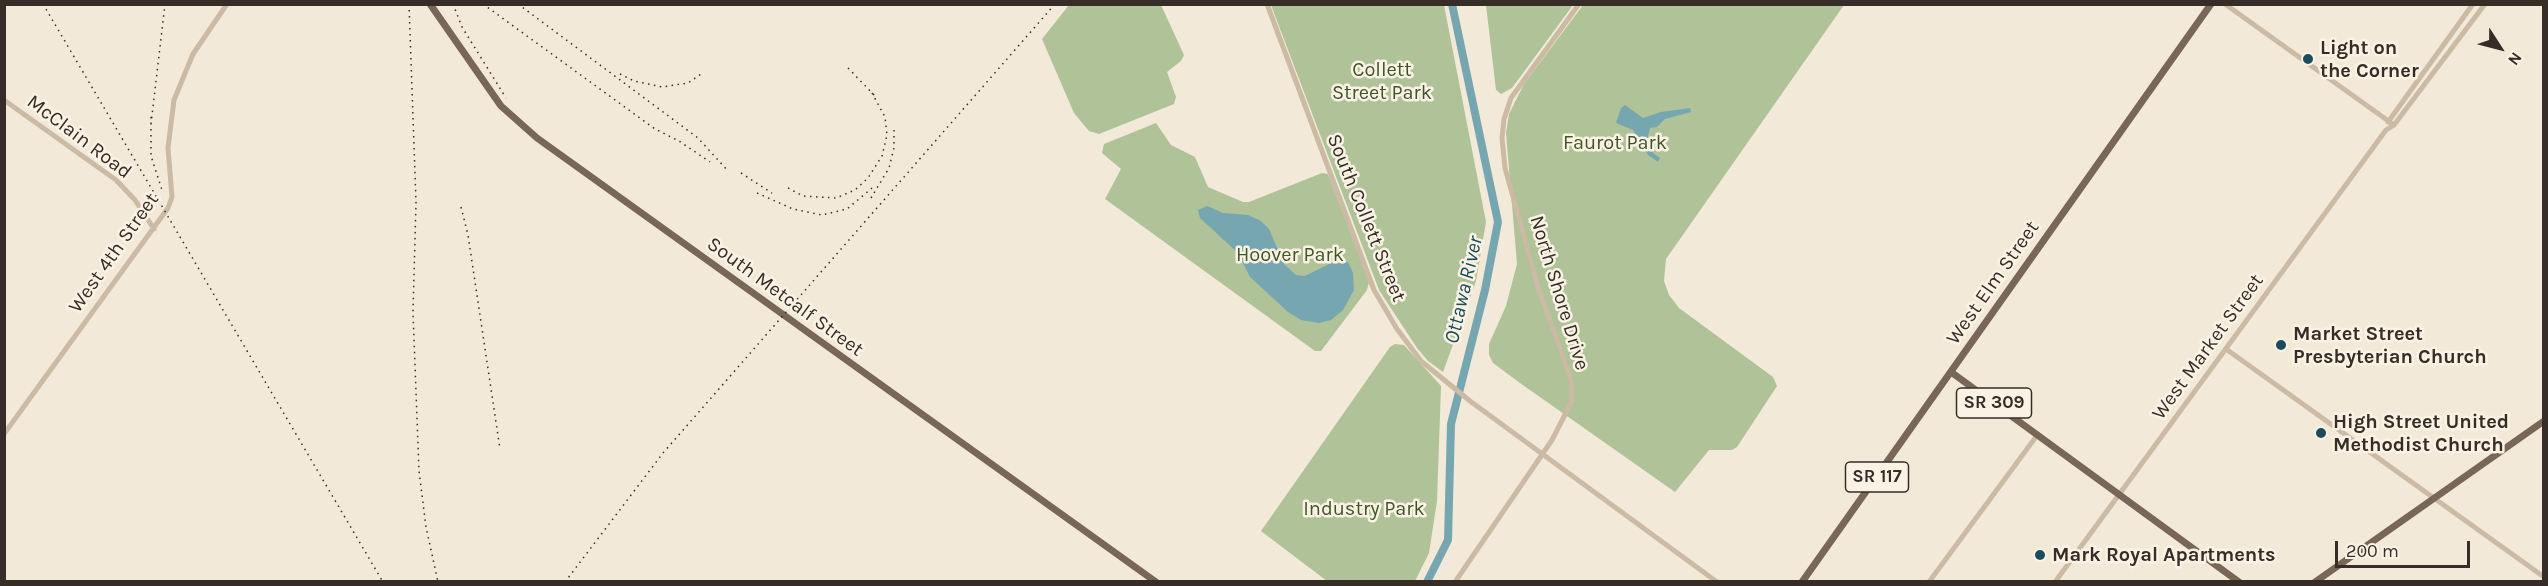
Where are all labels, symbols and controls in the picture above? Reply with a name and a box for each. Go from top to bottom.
north arrow [2470,18,2530,78]
place label: Light on the Corner [2320,36,2419,83]
text: N [2504,49,2526,69]
marker: Light on the Corner [2301,52,2315,66]
park label: Collett Street Park [1332,58,1432,105]
street label: McClain Road [22,90,136,184]
street label: South Collett Street [1321,131,1411,305]
park label: Faurot Park [1563,131,1667,155]
street label: West 4th Street [64,188,164,318]
street label: North Shore Drive [1524,213,1594,373]
street label: West Elm Street [1941,217,2045,349]
street label: South Metcalf Street [702,232,868,362]
water label: Ottawa River [1439,234,1489,346]
park label: Hoover Park [1236,243,1344,267]
street label: West Market Street [2147,269,2269,425]
place label: Market Street Presbyterian Church [2293,322,2487,369]
marker: Market Street Presbyterian Church [2274,338,2288,352]
road number: SR 309 [1956,388,2032,418]
place label: High Street United Methodist Church [2333,410,2509,457]
marker: High Street United Methodist Church [2314,426,2328,440]
road number: SR 117 [1846,462,1908,492]
park label: Industry Park [1303,497,1425,521]
scale bar [2338,529,2473,567]
text: 200 m [2346,540,2399,562]
place label: Mark Royal Apartments [2052,543,2276,567]
marker: Mark Royal Apartments [2033,548,2047,562]

